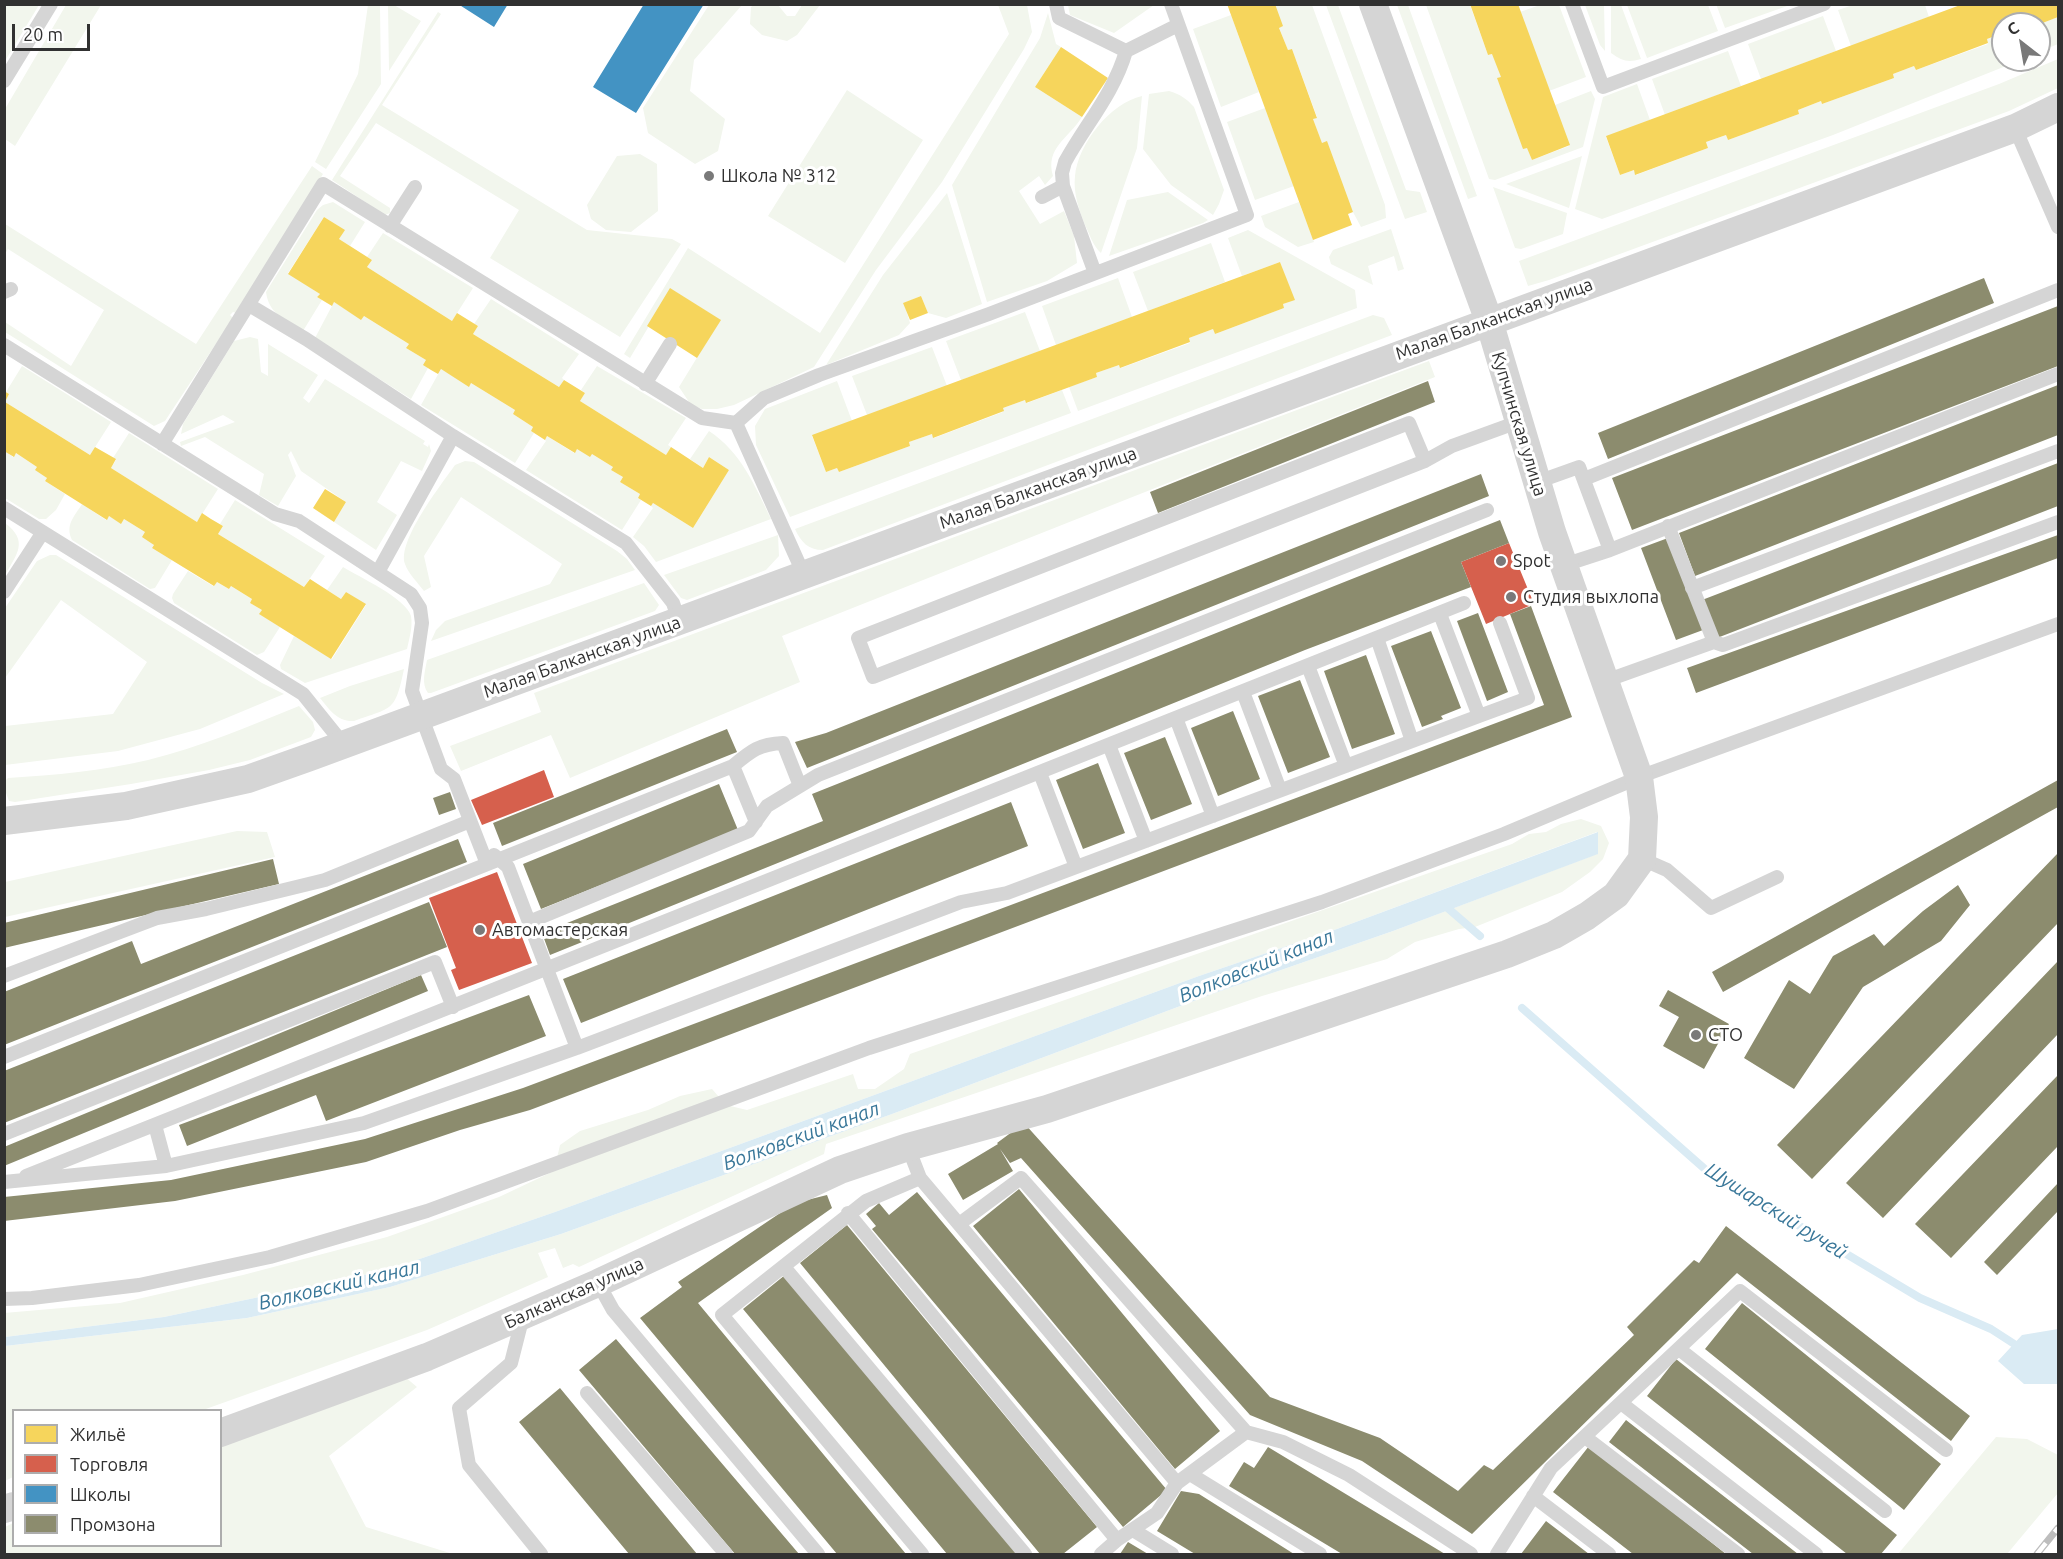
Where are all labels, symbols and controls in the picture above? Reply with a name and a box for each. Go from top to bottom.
scale bar [15,12,93,50]
north arrow [1991,12,2051,72]
text: С [2004,18,2022,39]
text: 20 m [23,24,63,44]
place label: Школа № 312 [721,165,836,187]
marker: Школа № 312 [702,169,716,183]
street label: Малая Балканская улица [1392,273,1596,365]
street label: Купчинская улица [1487,349,1551,499]
street label: Малая Балканская улица [936,442,1140,534]
place label: Spot [1513,550,1551,572]
marker: Spot [1494,554,1508,568]
place label: Студия выхлопа [1523,586,1659,608]
marker: Студия выхлопа [1504,590,1518,604]
street label: Малая Балканская улица [480,611,684,703]
place label: Автомастерская [492,919,628,941]
marker: Автомастерская [473,923,487,937]
water label: Волковский канал [1175,924,1337,1008]
place label: СТО [1708,1024,1743,1046]
marker: СТО [1689,1028,1703,1042]
water label: Волковский канал [720,1097,882,1175]
water label: Шушарский ручей [1701,1158,1851,1264]
street label: Балканская улица [501,1253,647,1333]
water label: Волковский канал [256,1255,422,1315]
legend [12,1409,222,1547]
text: Жильё [70,1424,126,1444]
text: Торговля [70,1454,148,1474]
text: Школы [70,1484,131,1504]
text: Промзона [70,1514,155,1534]

